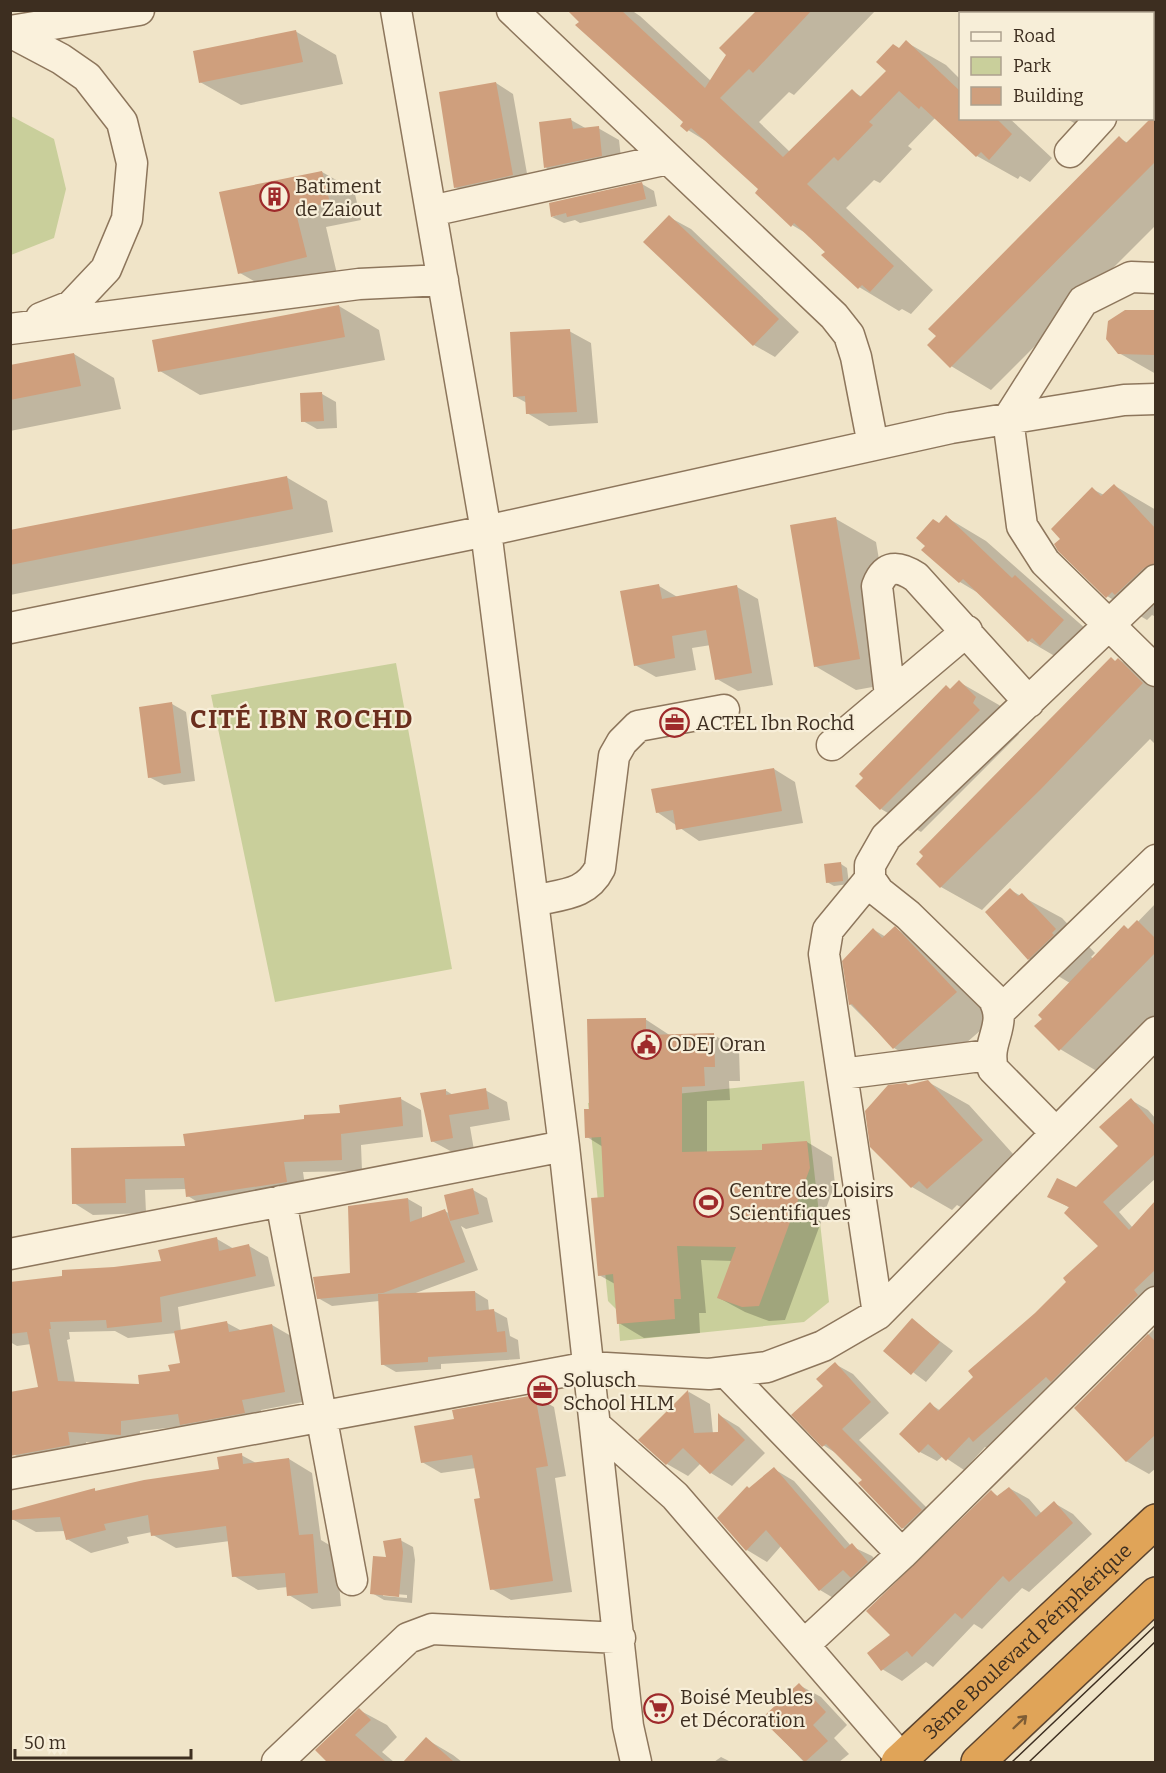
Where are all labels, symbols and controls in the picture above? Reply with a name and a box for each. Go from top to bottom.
legend [959,12,1154,120]
text: Road [1013,25,1056,47]
text: Park [1013,55,1052,77]
text: Building [1013,85,1084,107]
place label: Batiment de Zaiout [295,174,382,221]
building icon: Batiment de Zaiout [258,181,290,213]
district label: CITÉ IBN ROCHD [190,703,414,735]
office icon: ACTEL Ibn Rochd [659,707,691,739]
place label: ACTEL Ibn Rochd [696,711,855,735]
public building icon: ODEJ Oran [630,1028,662,1060]
place label: ODEJ Oran [667,1032,766,1056]
place label: Centre des Loisirs Scientifiques [729,1178,894,1225]
sports icon: Centre des Loisirs Scientifiques [692,1186,724,1218]
place label: Solusch School HLM [563,1368,675,1415]
office icon: Solusch School HLM [526,1375,558,1407]
street label: 3ème Boulevard Périphérique [918,1538,1137,1744]
place label: Boisé Meubles et Décoration [680,1685,813,1732]
supermarket icon: Boisé Meubles et Décoration [643,1693,675,1725]
one-way arrow [1012,1715,1027,1729]
scale bar [15,1722,190,1760]
text: 50 m [24,1732,66,1754]

